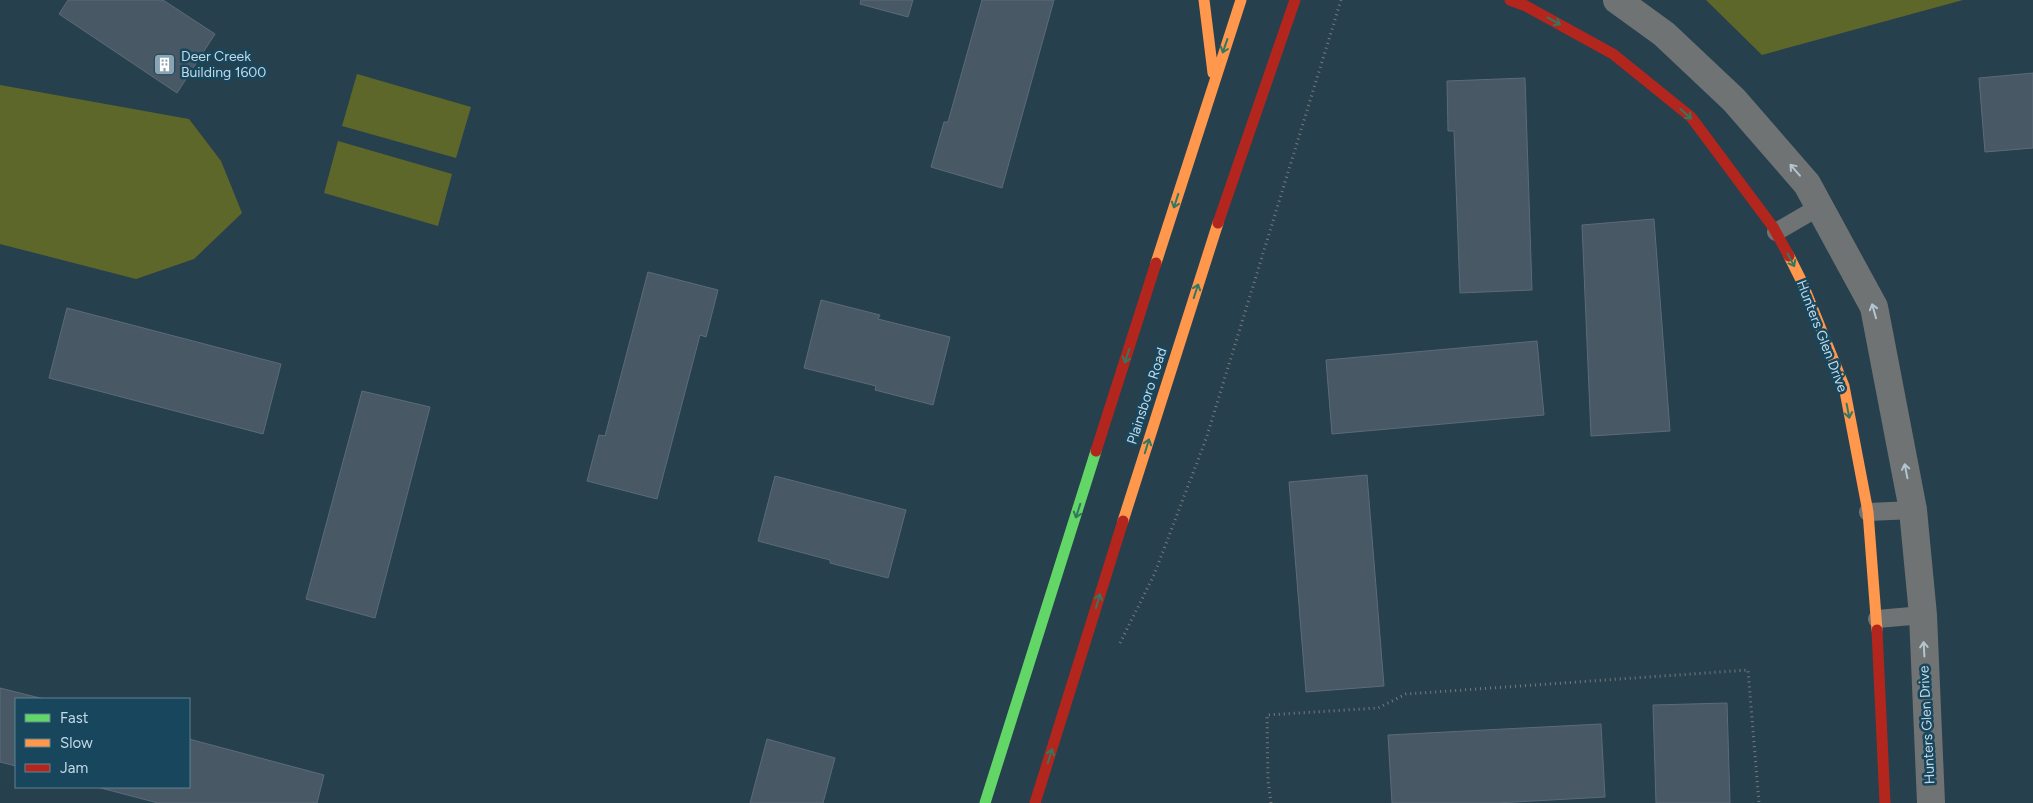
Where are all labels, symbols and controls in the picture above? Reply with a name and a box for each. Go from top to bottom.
one-way arrow [1546,17,1561,26]
one-way arrow [1220,38,1229,53]
place label: Deer Creek Building 1600 [181,48,266,81]
building icon: Deer Creek Building 1600 [153,52,177,76]
one-way arrow [1680,108,1693,120]
one-way arrow [1789,164,1800,177]
one-way arrow [1170,192,1180,208]
one-way arrow [1787,252,1796,267]
street label: Hunters Glen Drive [1793,278,1851,395]
one-way arrow [1192,284,1202,300]
one-way arrow [1869,304,1879,320]
street label: Plainsboro Road [1123,345,1171,447]
one-way arrow [1121,347,1131,363]
one-way arrow [1844,403,1854,419]
one-way arrow [1143,439,1152,455]
one-way arrow [1900,463,1910,479]
one-way arrow [1072,502,1082,518]
one-way arrow [1094,594,1104,610]
one-way arrow [1919,642,1929,658]
street label: Hunters Glen Drive [1915,665,1939,785]
legend [15,698,190,788]
text: Fast [60,709,89,727]
text: Slow [60,734,93,752]
one-way arrow [1046,749,1055,765]
text: Jam [60,759,88,777]

